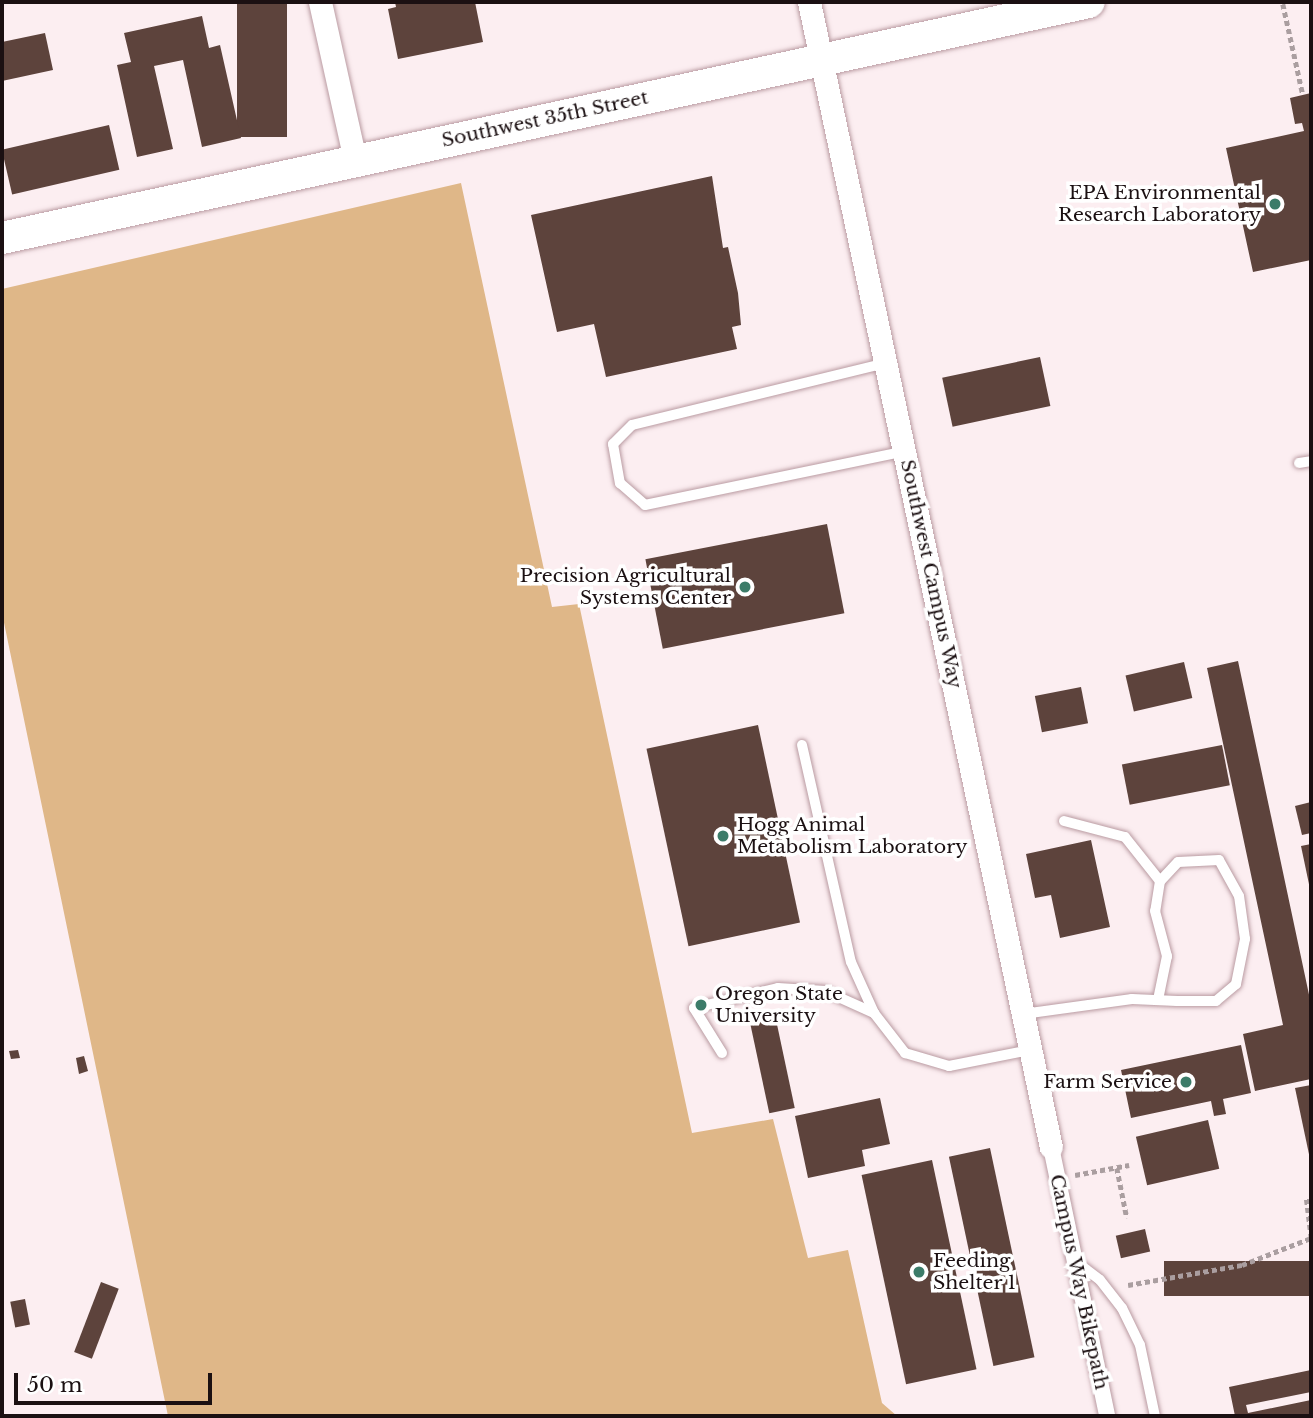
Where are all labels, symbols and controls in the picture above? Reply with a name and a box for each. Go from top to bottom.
street label: Southwest 35th Street [440,86,650,152]
place label: EPA Environmental Research Laboratory [1058,182,1261,226]
marker: EPA Environmental Research Laboratory [1267,196,1283,212]
street label: Southwest Campus Way [896,457,966,691]
place label: Precision Agricultural Systems Center [519,565,731,609]
marker: Precision Agricultural Systems Center [737,579,753,595]
place label: Hogg Animal Metabolism Laboratory [737,814,967,858]
marker: Hogg Animal Metabolism Laboratory [715,828,731,844]
place label: Oregon State University [715,983,843,1027]
marker: Oregon State University [693,997,709,1013]
place label: Farm Service [1043,1071,1172,1093]
marker: Farm Service [1178,1074,1194,1090]
street label: Campus Way Bikepath [1045,1172,1113,1392]
place label: Feeding Shelter 1 [933,1250,1016,1294]
marker: Feeding Shelter 1 [911,1264,927,1280]
scale bar [18,1358,215,1402]
text: 50 m [27,1372,82,1398]

